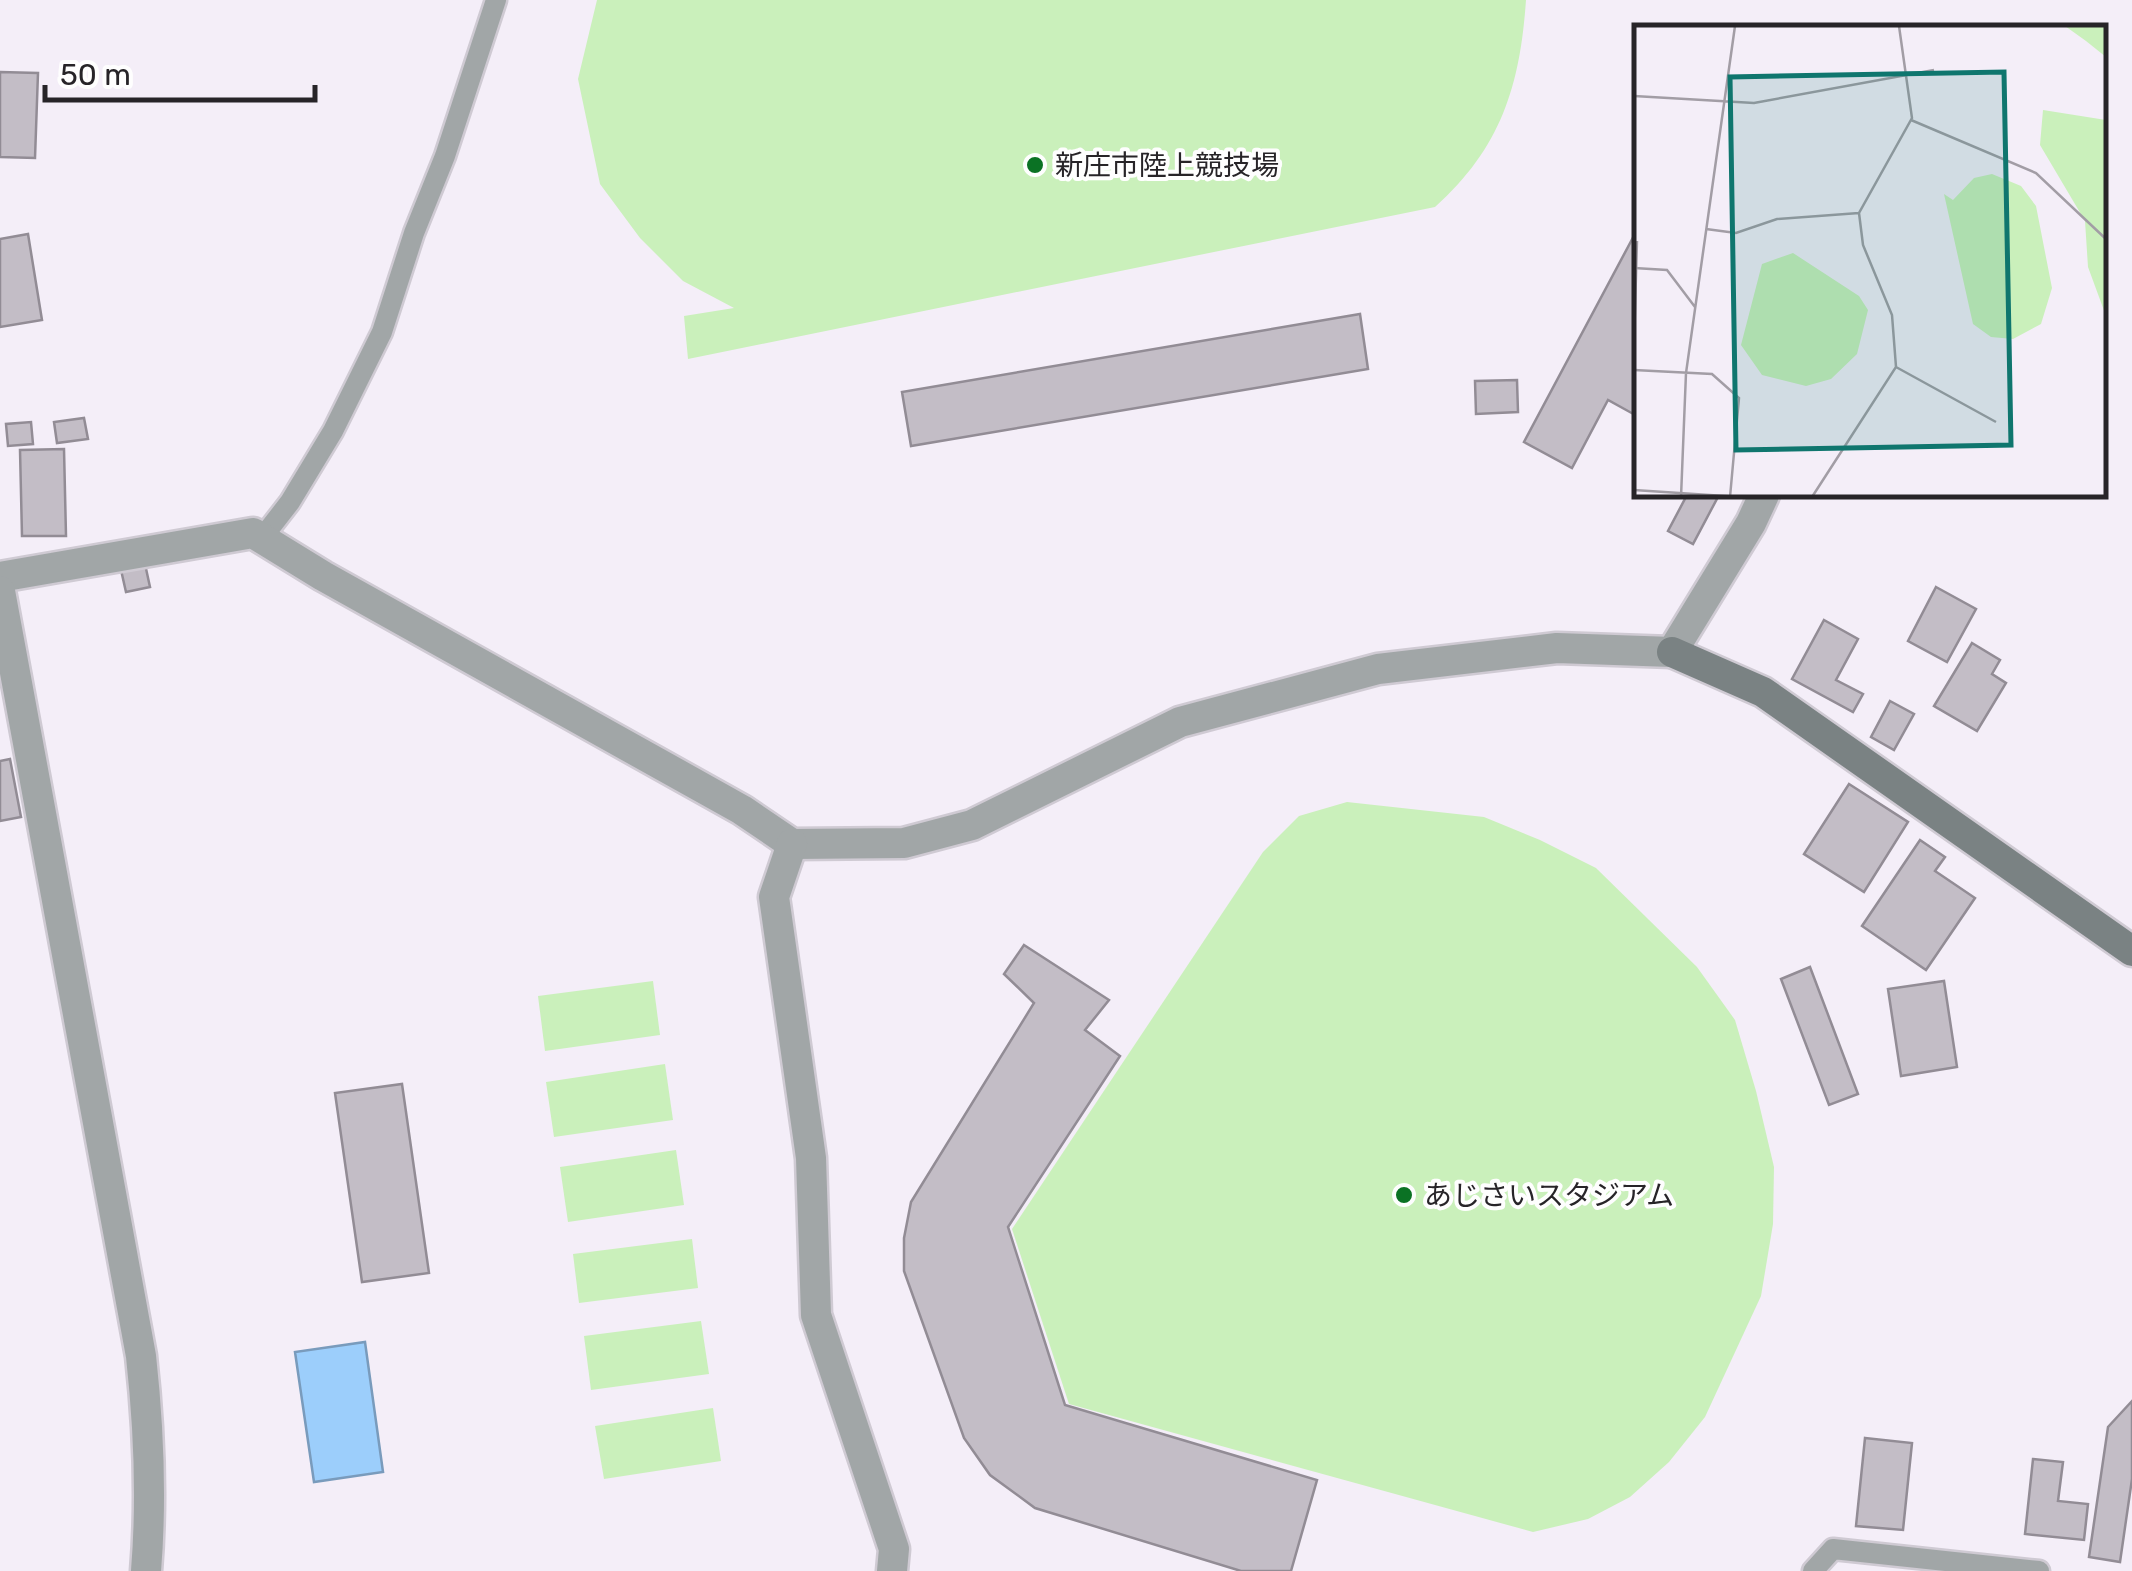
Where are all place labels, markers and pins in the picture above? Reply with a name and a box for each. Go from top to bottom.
place label: 新庄市陸上競技場 [1055,149,1279,182]
marker: 新庄市陸上競技場 [1024,154,1046,176]
place label: あじさいスタジアム [1424,1179,1674,1212]
marker: あじさいスタジアム [1393,1184,1415,1206]

